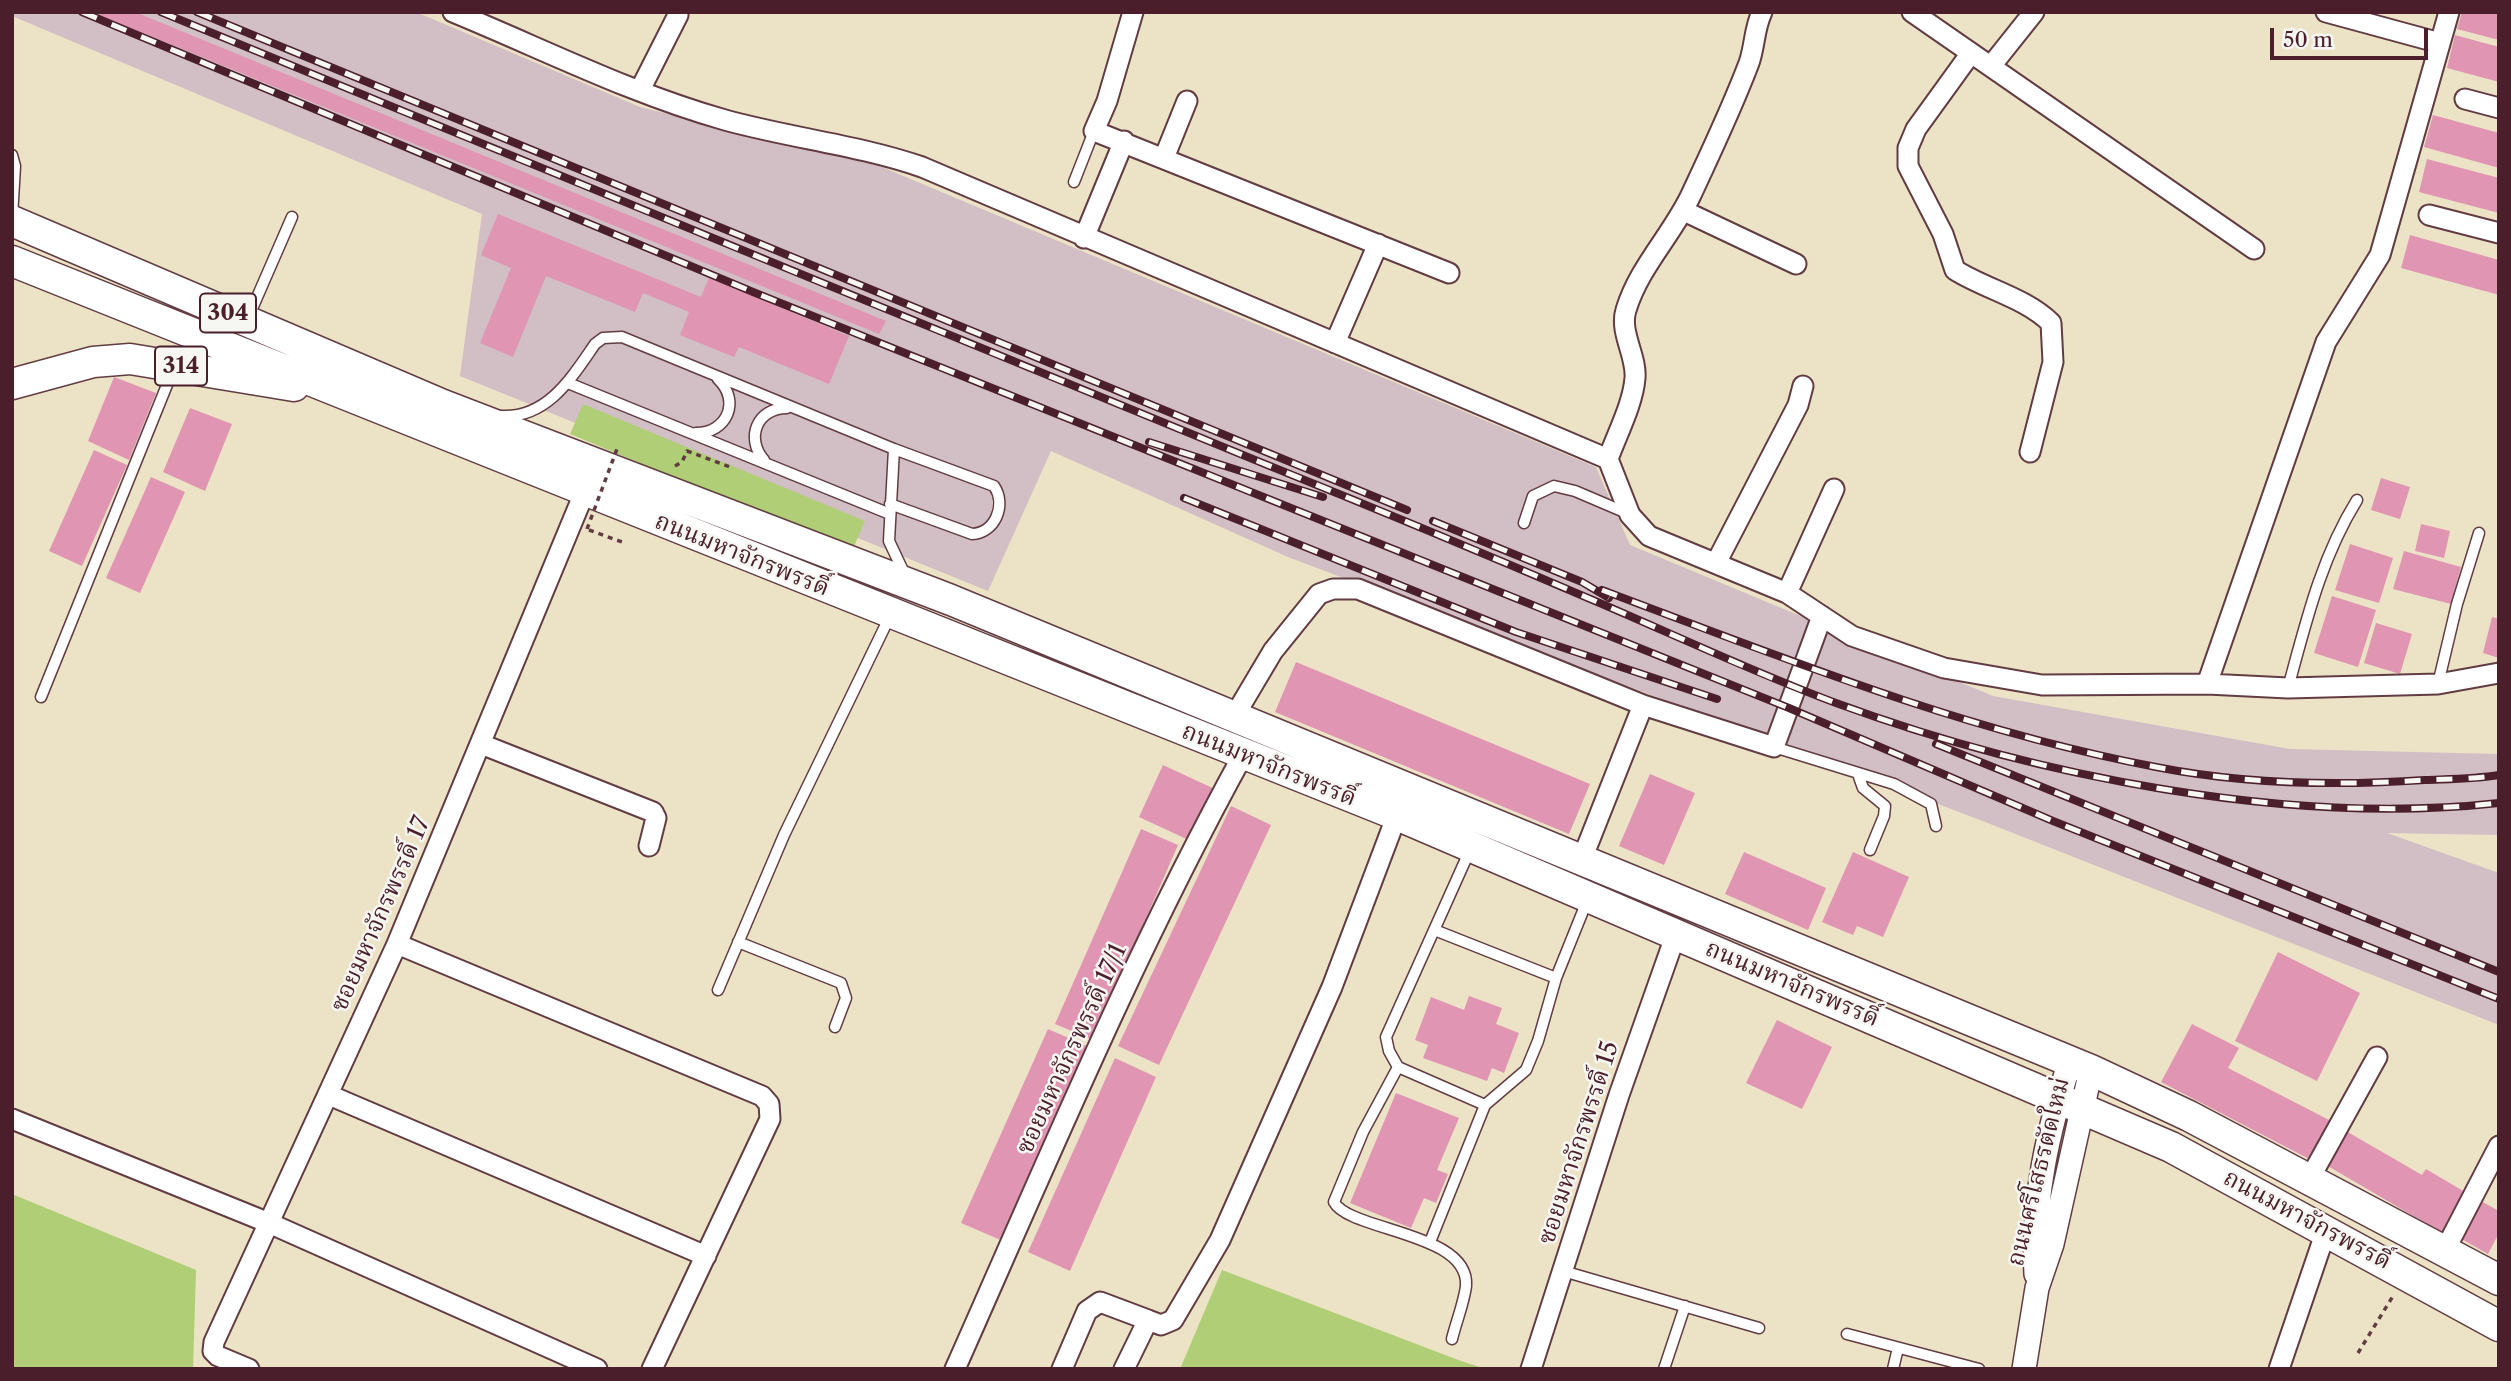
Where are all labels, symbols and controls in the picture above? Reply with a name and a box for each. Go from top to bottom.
scale bar [2273,14,2430,58]
text: 50 m [2283,27,2333,52]
road number: 304 [200,294,256,332]
road number: 314 [155,346,207,386]
street label: ถนนมหาจักรพรรดิ์ [651,507,833,603]
street label: ถนนมหาจักรพรรดิ์ [1178,717,1360,813]
street label: ซอยมหาจักรพรรดิ์ 17 [325,812,437,1016]
street label: ถนนมหาจักรพรรดิ์ [1701,934,1883,1034]
street label: ซอยมหาจักรพรรดิ์ 17/1 [1011,939,1133,1159]
street label: ซอยมหาจักรพรรดิ์ 15 [1533,1038,1625,1248]
street label: ถนนศรีโสธรตัดใหม่ [2002,1075,2076,1269]
street label: ถนนมหาจักรพรรดิ์ [2218,1164,2396,1276]

